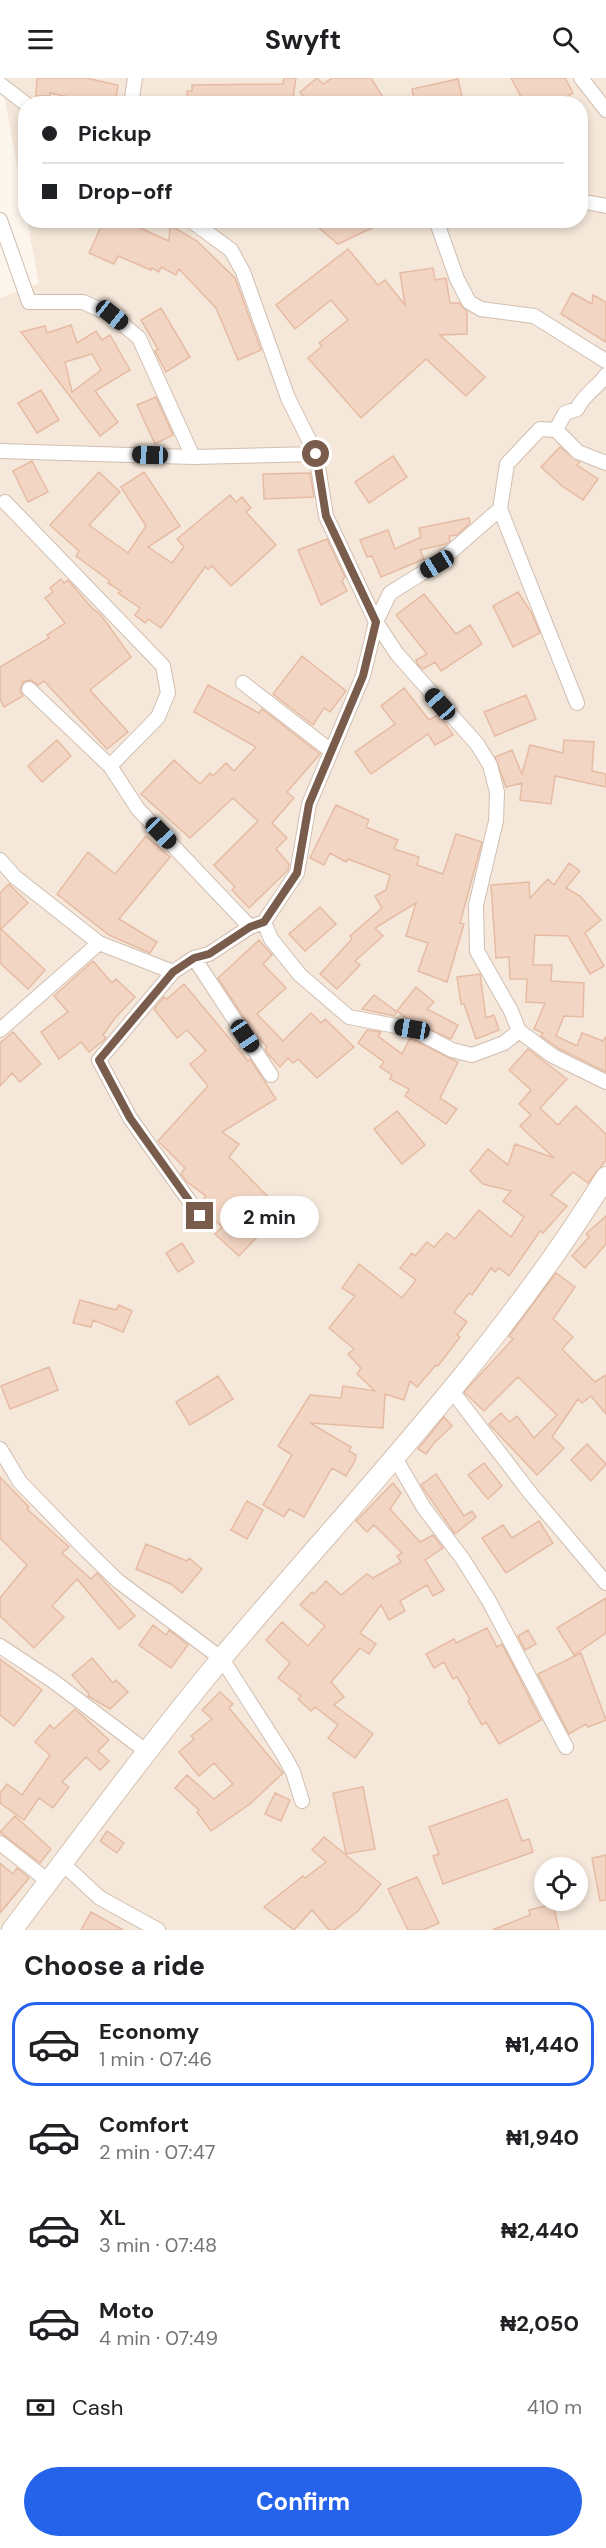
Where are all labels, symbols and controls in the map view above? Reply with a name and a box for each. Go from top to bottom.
text: Swyft [265,22,341,57]
icon: menu [24,23,57,56]
icon: search [549,23,582,56]
text: Pickup [78,119,152,148]
text: Drop-off [78,177,173,206]
car [92,297,132,333]
route start [302,440,329,467]
car [132,445,168,465]
car [417,547,457,581]
car [421,685,459,723]
car [142,814,180,852]
car [227,1016,263,1056]
car [393,1017,431,1041]
callout: 2 min [221,1195,320,1237]
route end [186,1202,213,1229]
text: 2 min [243,1204,296,1230]
map controls [534,1857,588,1911]
button: locate [534,1857,588,1911]
text: Choose a ride [24,1948,205,1983]
icon: car [27,2017,81,2071]
text: Economy [99,2017,199,2046]
text: ₦1,440 [506,2030,579,2059]
text: 1 min · 07:46 [99,2046,212,2072]
icon: car [27,2110,81,2164]
text: Comfort [99,2110,189,2139]
text: ₦1,940 [506,2123,579,2152]
text: 2 min · 07:47 [99,2139,215,2165]
icon: car [27,2203,81,2257]
text: XL [99,2203,126,2232]
text: ₦2,440 [501,2216,579,2245]
text: 3 min · 07:48 [99,2232,217,2258]
icon: car [27,2296,81,2350]
text: Moto [99,2296,154,2325]
text: ₦2,050 [500,2309,579,2338]
text: 4 min · 07:49 [99,2325,218,2351]
icon: cash [24,2391,57,2424]
text: Cash [72,2393,123,2422]
text: 410 m [527,2394,582,2420]
button: Confirm [24,2467,582,2536]

